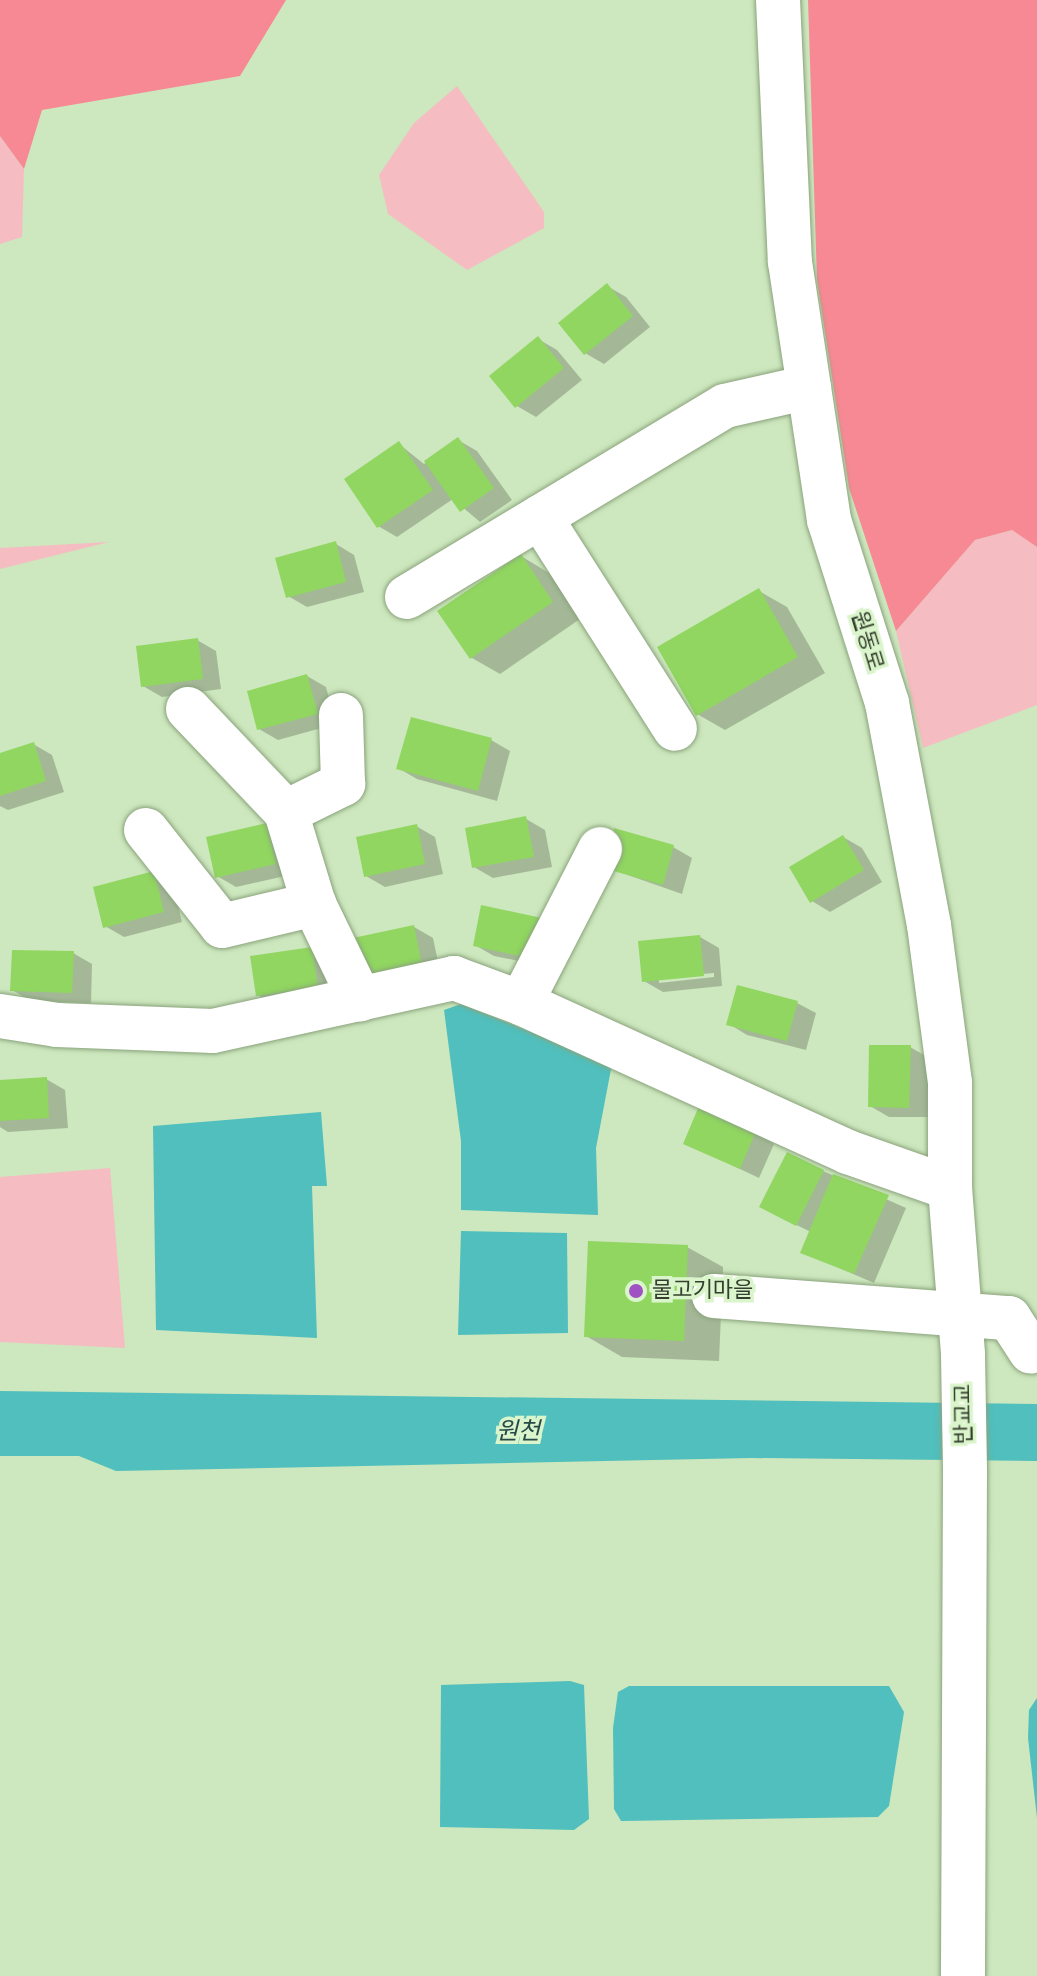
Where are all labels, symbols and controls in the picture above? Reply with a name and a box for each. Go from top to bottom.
street label: 원동로 [846,608,888,674]
place label: 물고기마을 [652,1278,753,1304]
marker: 물고기마을 [627,1282,645,1300]
street label: 반교교 [950,1383,978,1445]
water label: 원천 [496,1418,540,1446]

